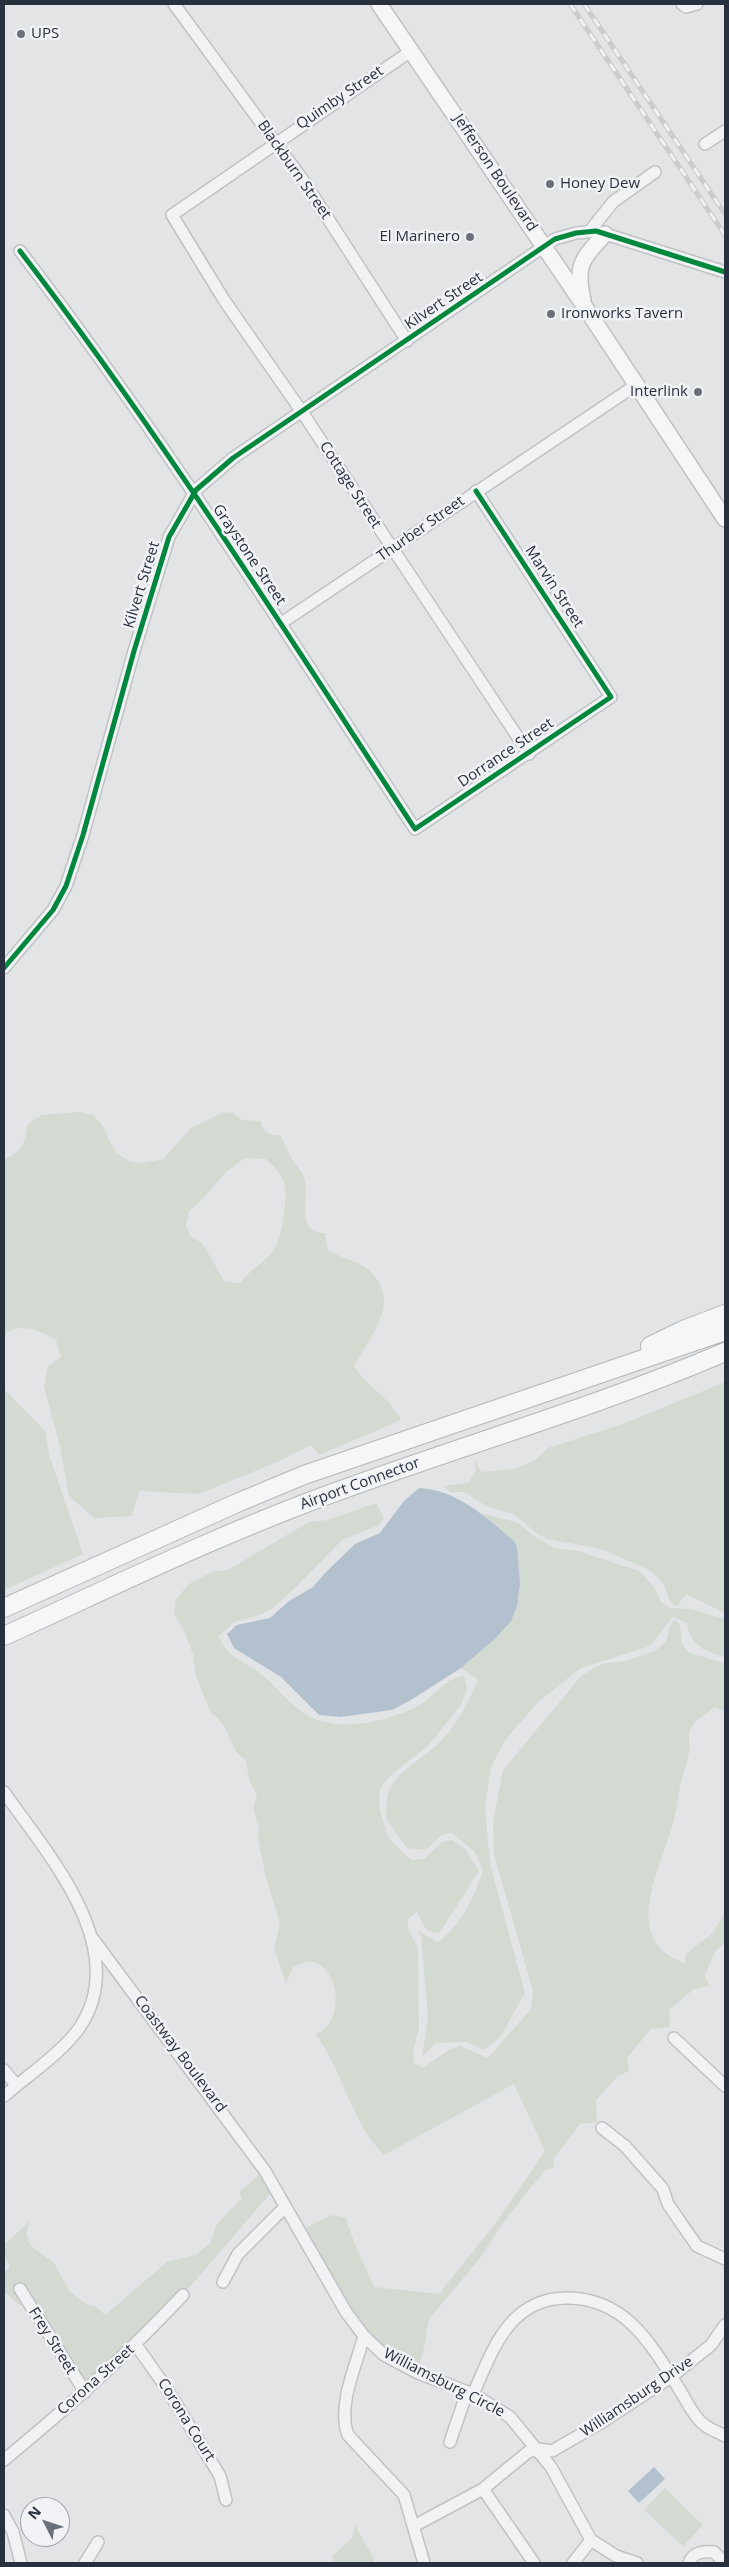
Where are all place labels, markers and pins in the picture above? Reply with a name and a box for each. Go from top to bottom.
place label: UPS [31,25,59,43]
marker: UPS [15,28,27,40]
place label: Honey Dew [560,175,640,193]
marker: Honey Dew [544,178,556,190]
place label: El Marinero [379,228,460,246]
marker: El Marinero [464,231,476,243]
place label: Ironworks Tavern [561,305,683,323]
marker: Ironworks Tavern [545,308,557,320]
place label: Interlink [630,383,688,401]
marker: Interlink [692,386,704,398]

